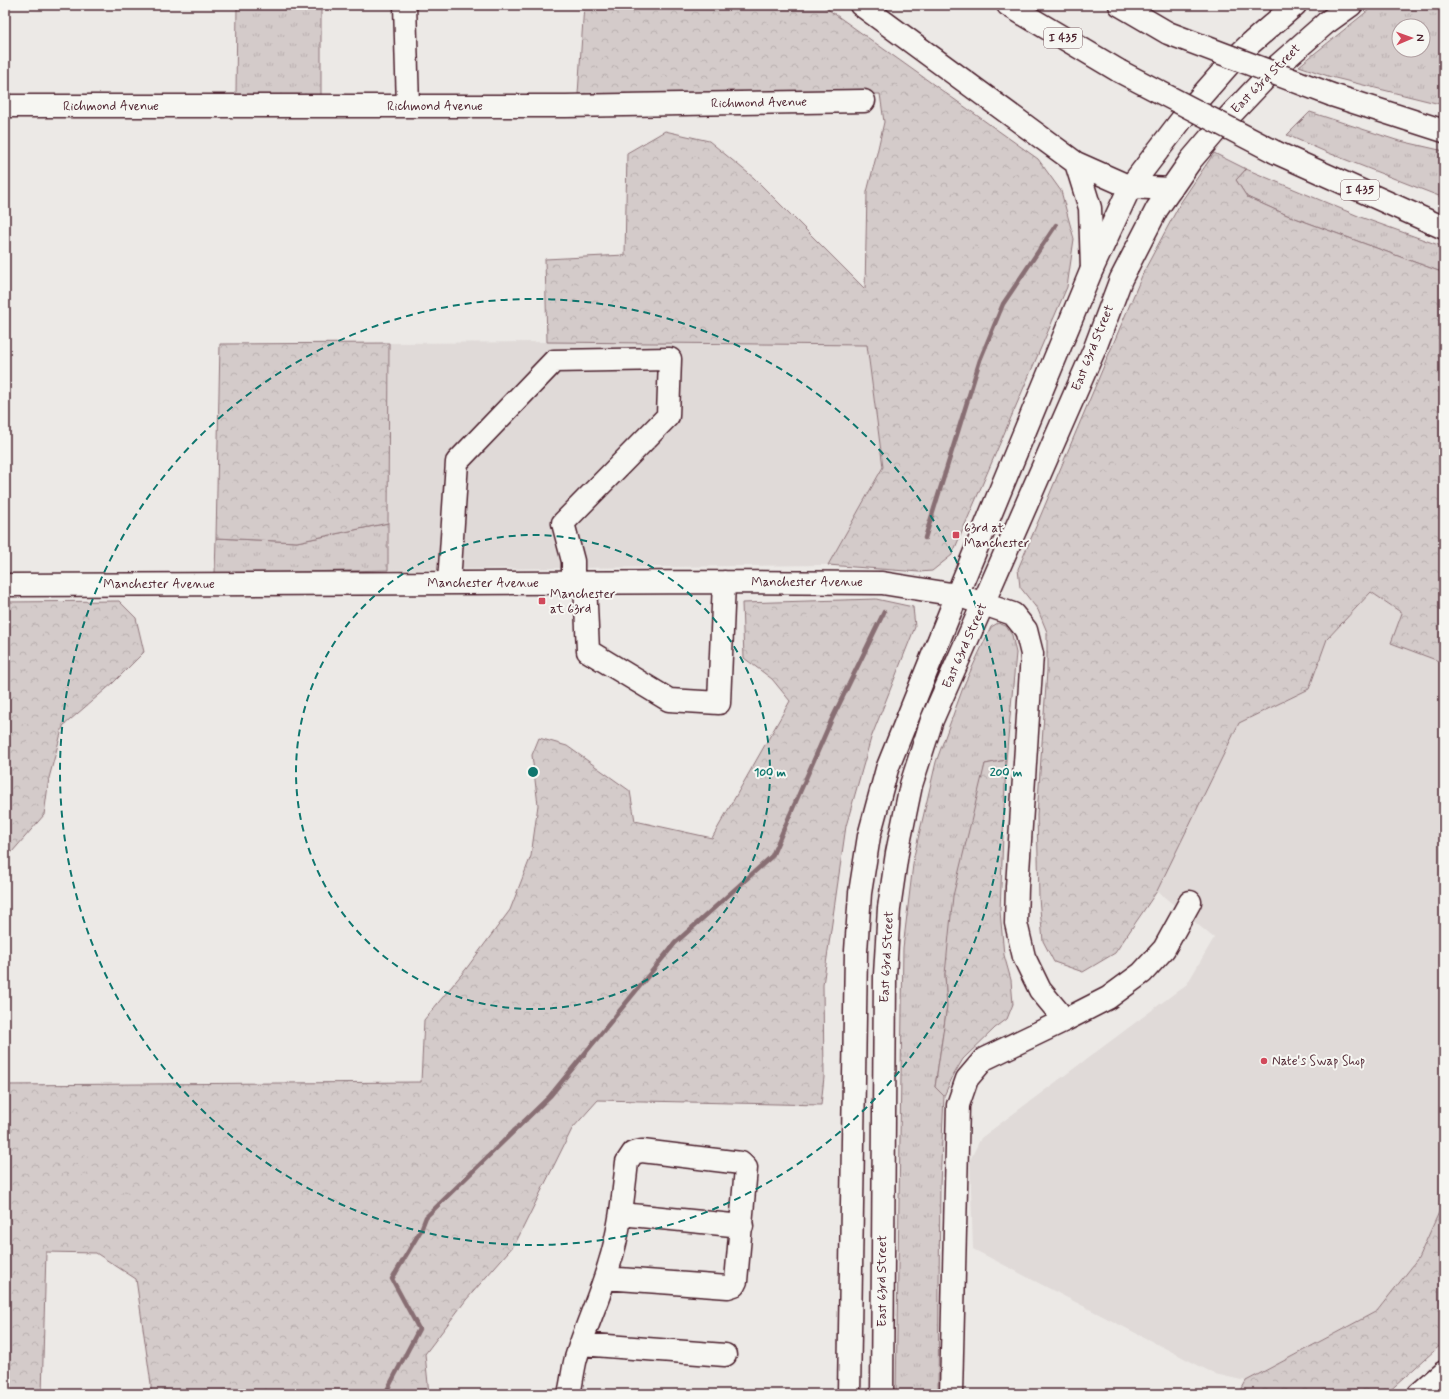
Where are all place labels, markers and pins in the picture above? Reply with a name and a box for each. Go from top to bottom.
place label: 63rd at Manchester [964,520,1030,552]
marker: 63rd at Manchester [951,530,961,540]
place label: Manchester at 63rd [550,586,616,618]
marker: Manchester at 63rd [537,596,547,606]
centre of rings [526,765,540,779]
place label: Nate's Swap Shop [1272,1053,1365,1070]
marker: Nate's Swap Shop [1259,1056,1269,1066]

